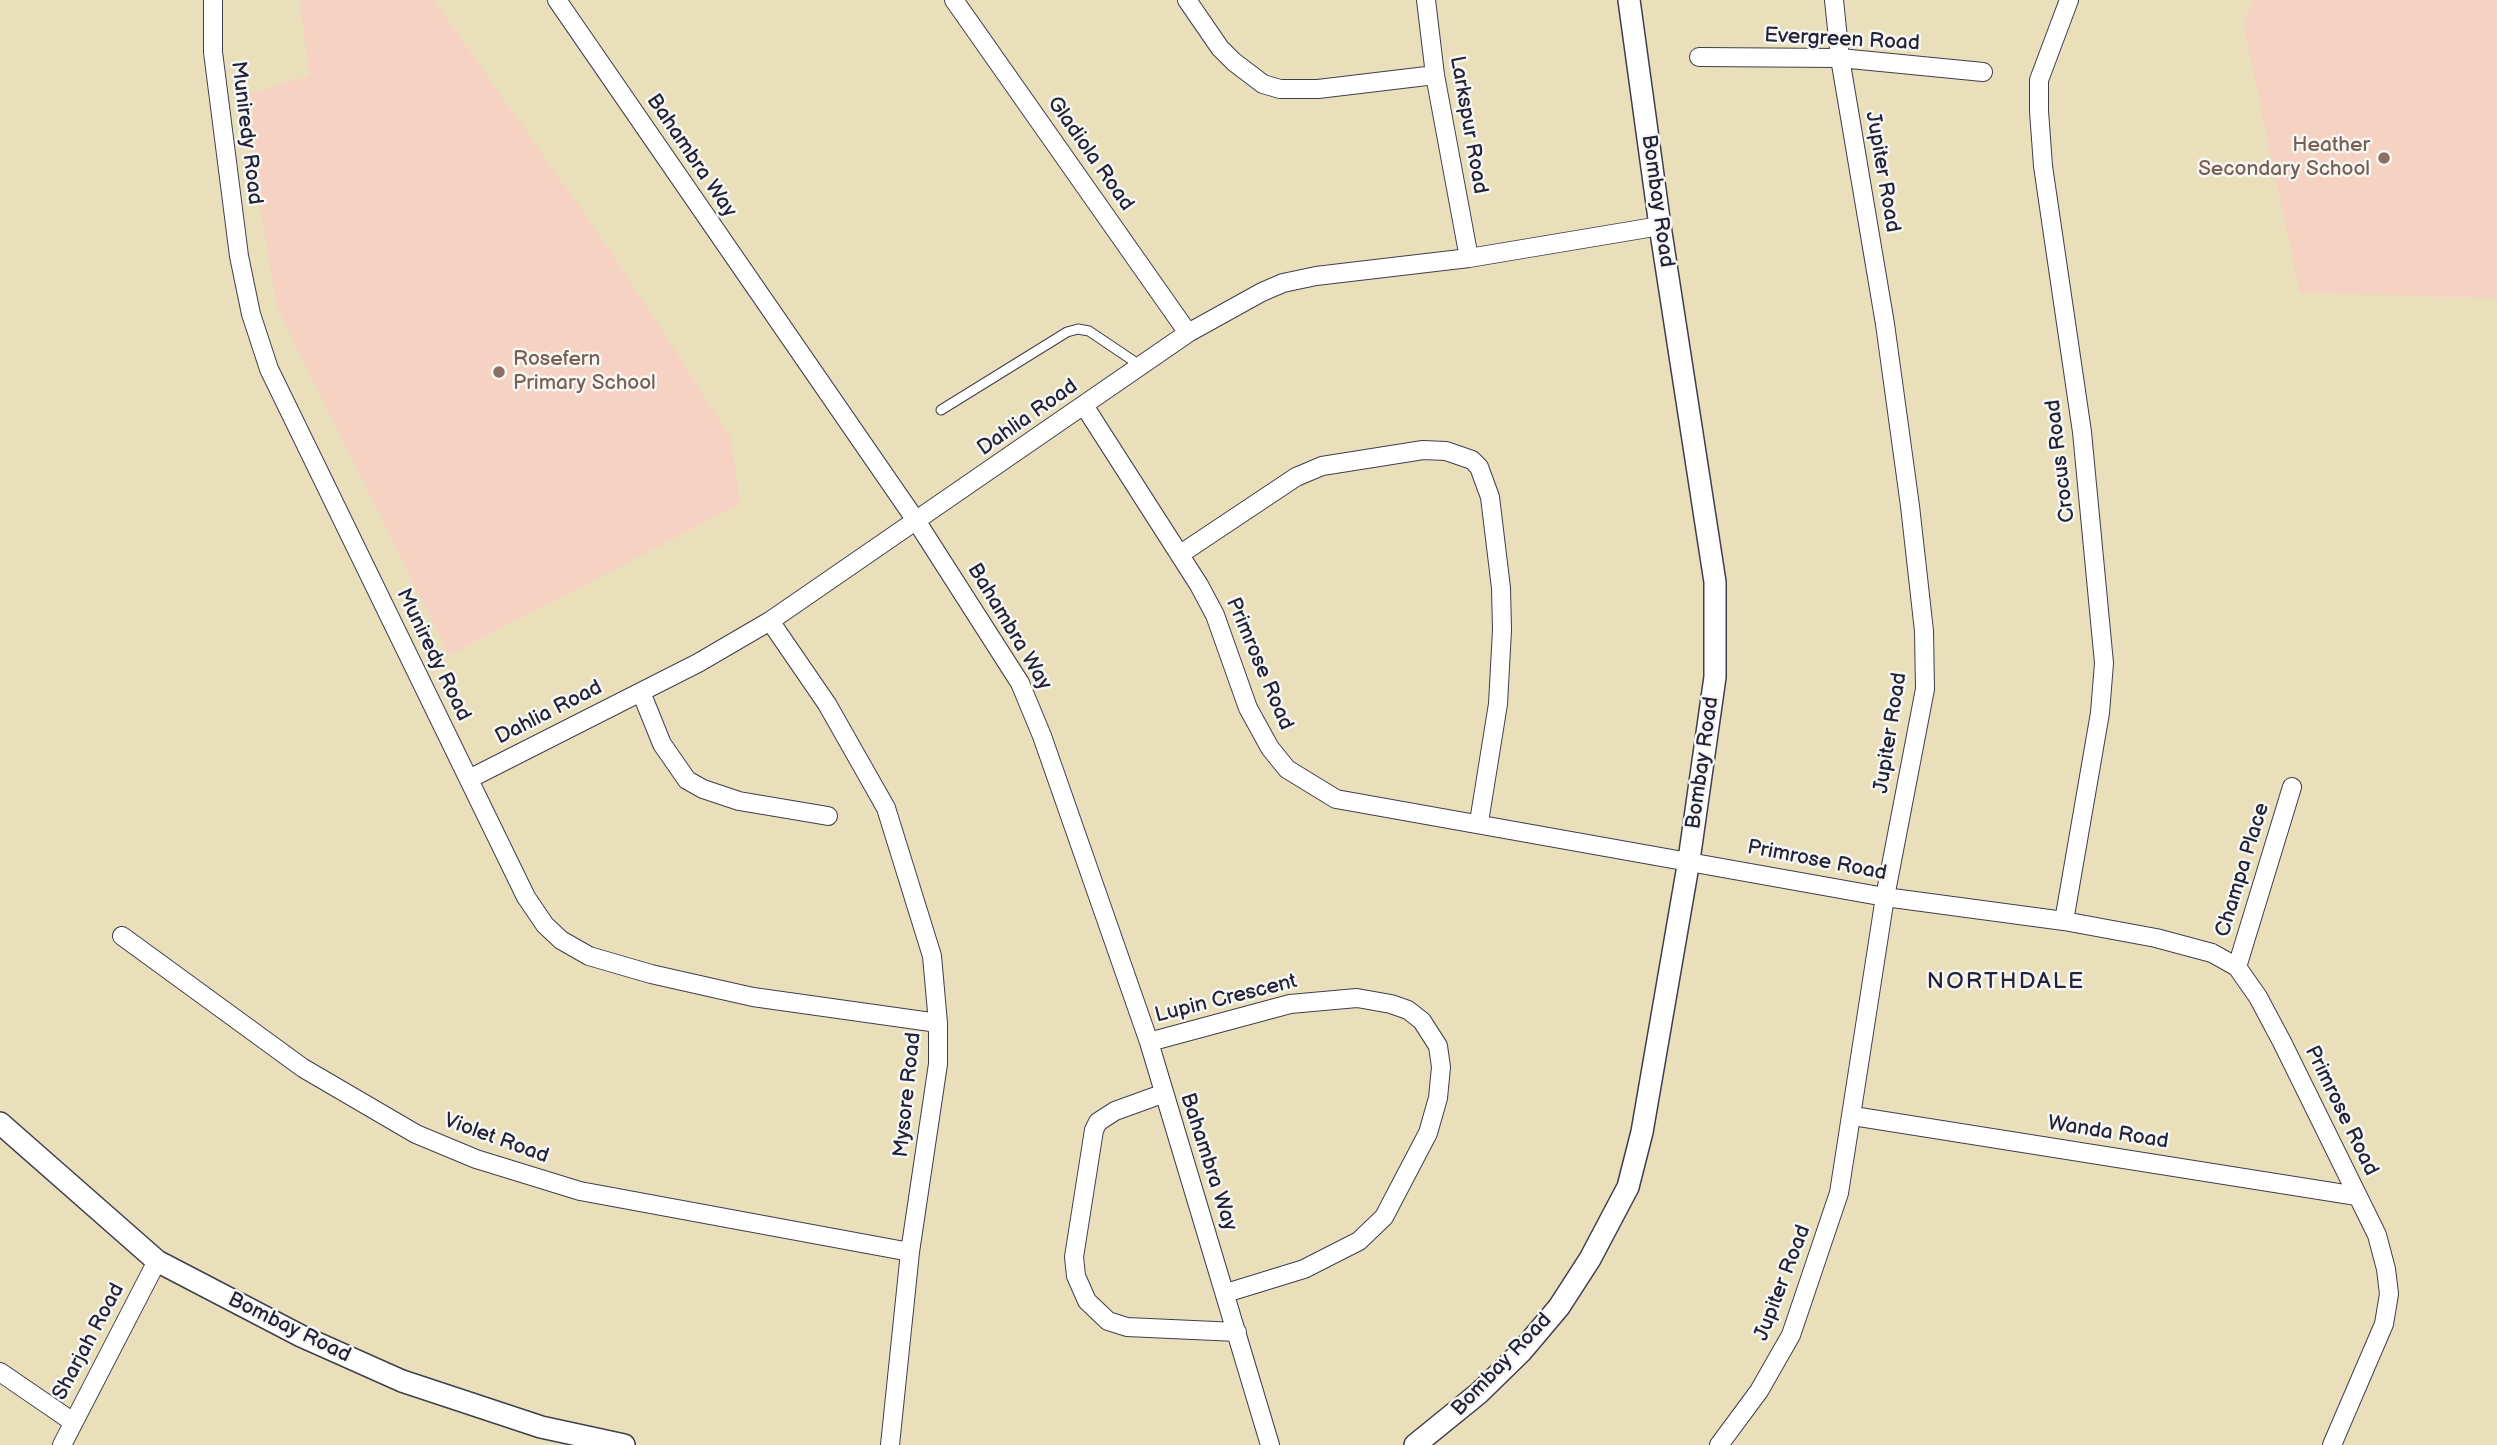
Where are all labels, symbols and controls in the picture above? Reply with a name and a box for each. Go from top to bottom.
street label: Evergreen Road [1764,23,1920,57]
street label: Larkspur Road [1443,54,1493,196]
street label: Muniredy Road [225,60,267,206]
street label: Bahambra Way [641,90,741,222]
street label: Gladiola Road [1041,92,1139,216]
street label: Jupiter Road [1859,110,1905,234]
street label: Bombay Road [1635,133,1679,269]
place label: Heather Secondary School [2198,133,2370,183]
marker: Heather Secondary School [2376,150,2392,166]
place label: Rosefern Primary School [513,347,656,397]
marker: Rosefern Primary School [491,364,507,380]
street label: Dahlia Road [973,374,1083,462]
street label: Crocus Road [2041,398,2081,524]
street label: Bahambra Way [961,559,1057,695]
street label: Muniredy Road [390,585,476,725]
street label: Primrose Road [1220,594,1298,734]
street label: Jupiter Road [1869,671,1913,795]
street label: Dahlia Road [491,675,607,751]
street label: Bombay Road [1681,695,1725,831]
street label: Champa Place [2211,800,2275,940]
street label: Primrose Road [1745,835,1889,887]
district label: NORTHDALE [1928,968,2084,996]
street label: Lupin Crescent [1152,969,1300,1029]
street label: Mysore Road [889,1031,927,1159]
street label: Primrose Road [2299,1042,2383,1180]
street label: Bahambra Way [1174,1090,1242,1234]
street label: Violet Road [440,1108,552,1170]
street label: Wanda Road [2046,1111,2170,1155]
street label: Jupiter Road [1749,1222,1817,1344]
street label: Sharjah Road [48,1279,130,1405]
street label: Bombay Road [223,1287,355,1369]
street label: Bombay Road [1447,1308,1557,1422]

